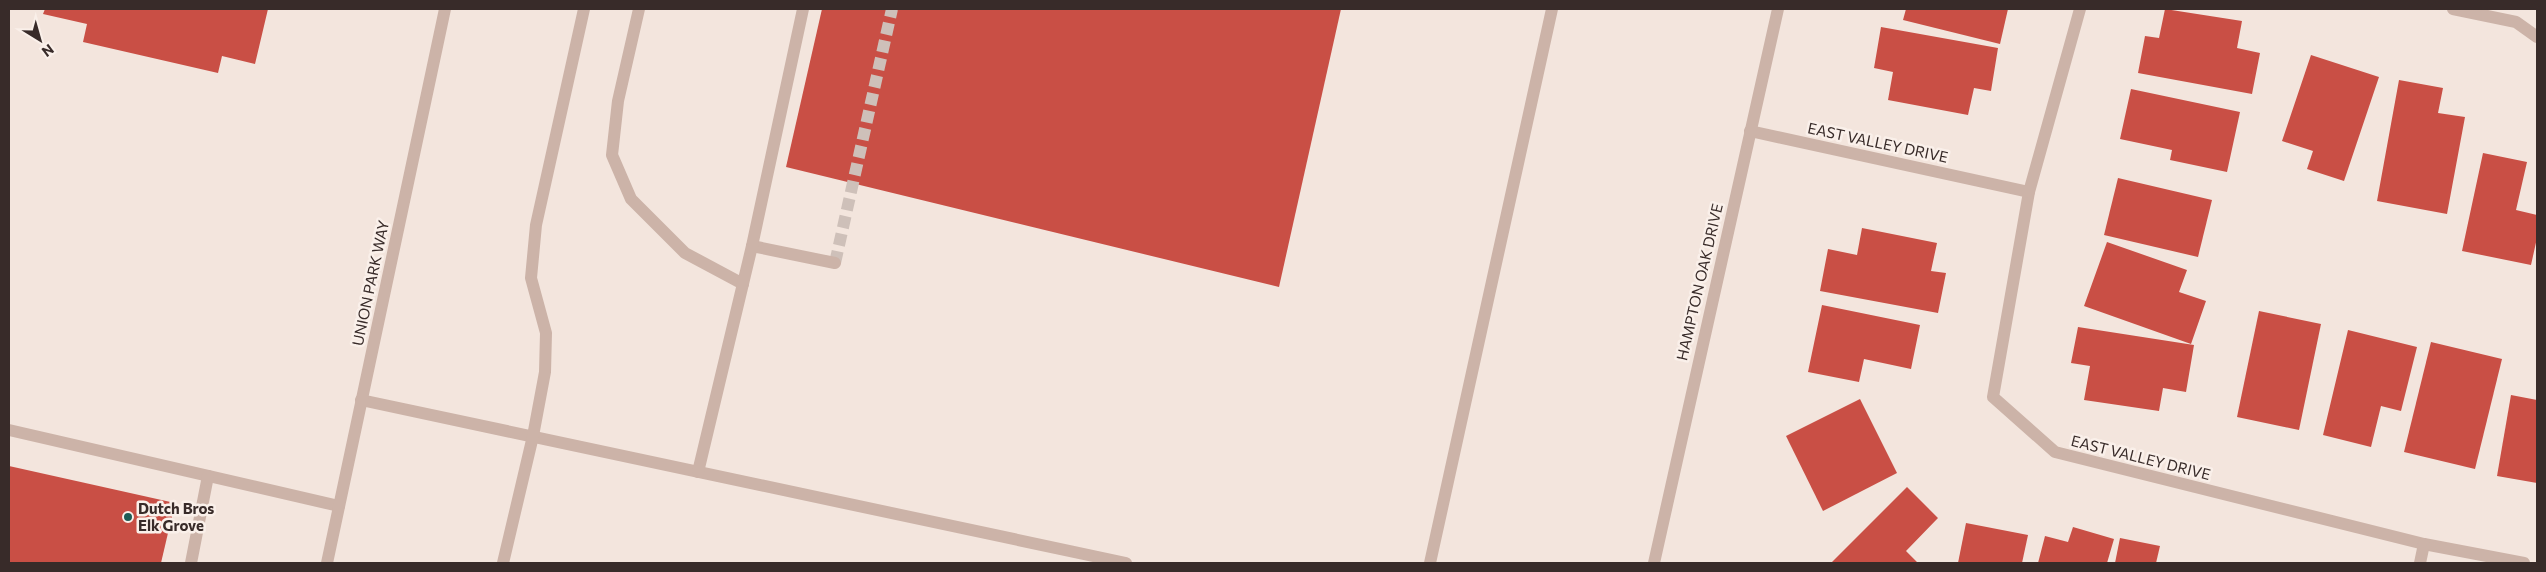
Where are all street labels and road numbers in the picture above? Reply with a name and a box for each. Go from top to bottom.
street label: EAST VALLEY DRIVE [1806,118,1950,166]
street label: HAMPTON OAK DRIVE [1672,202,1726,362]
street label: UNION PARK WAY [348,218,392,347]
street label: EAST VALLEY DRIVE [2069,431,2213,483]

